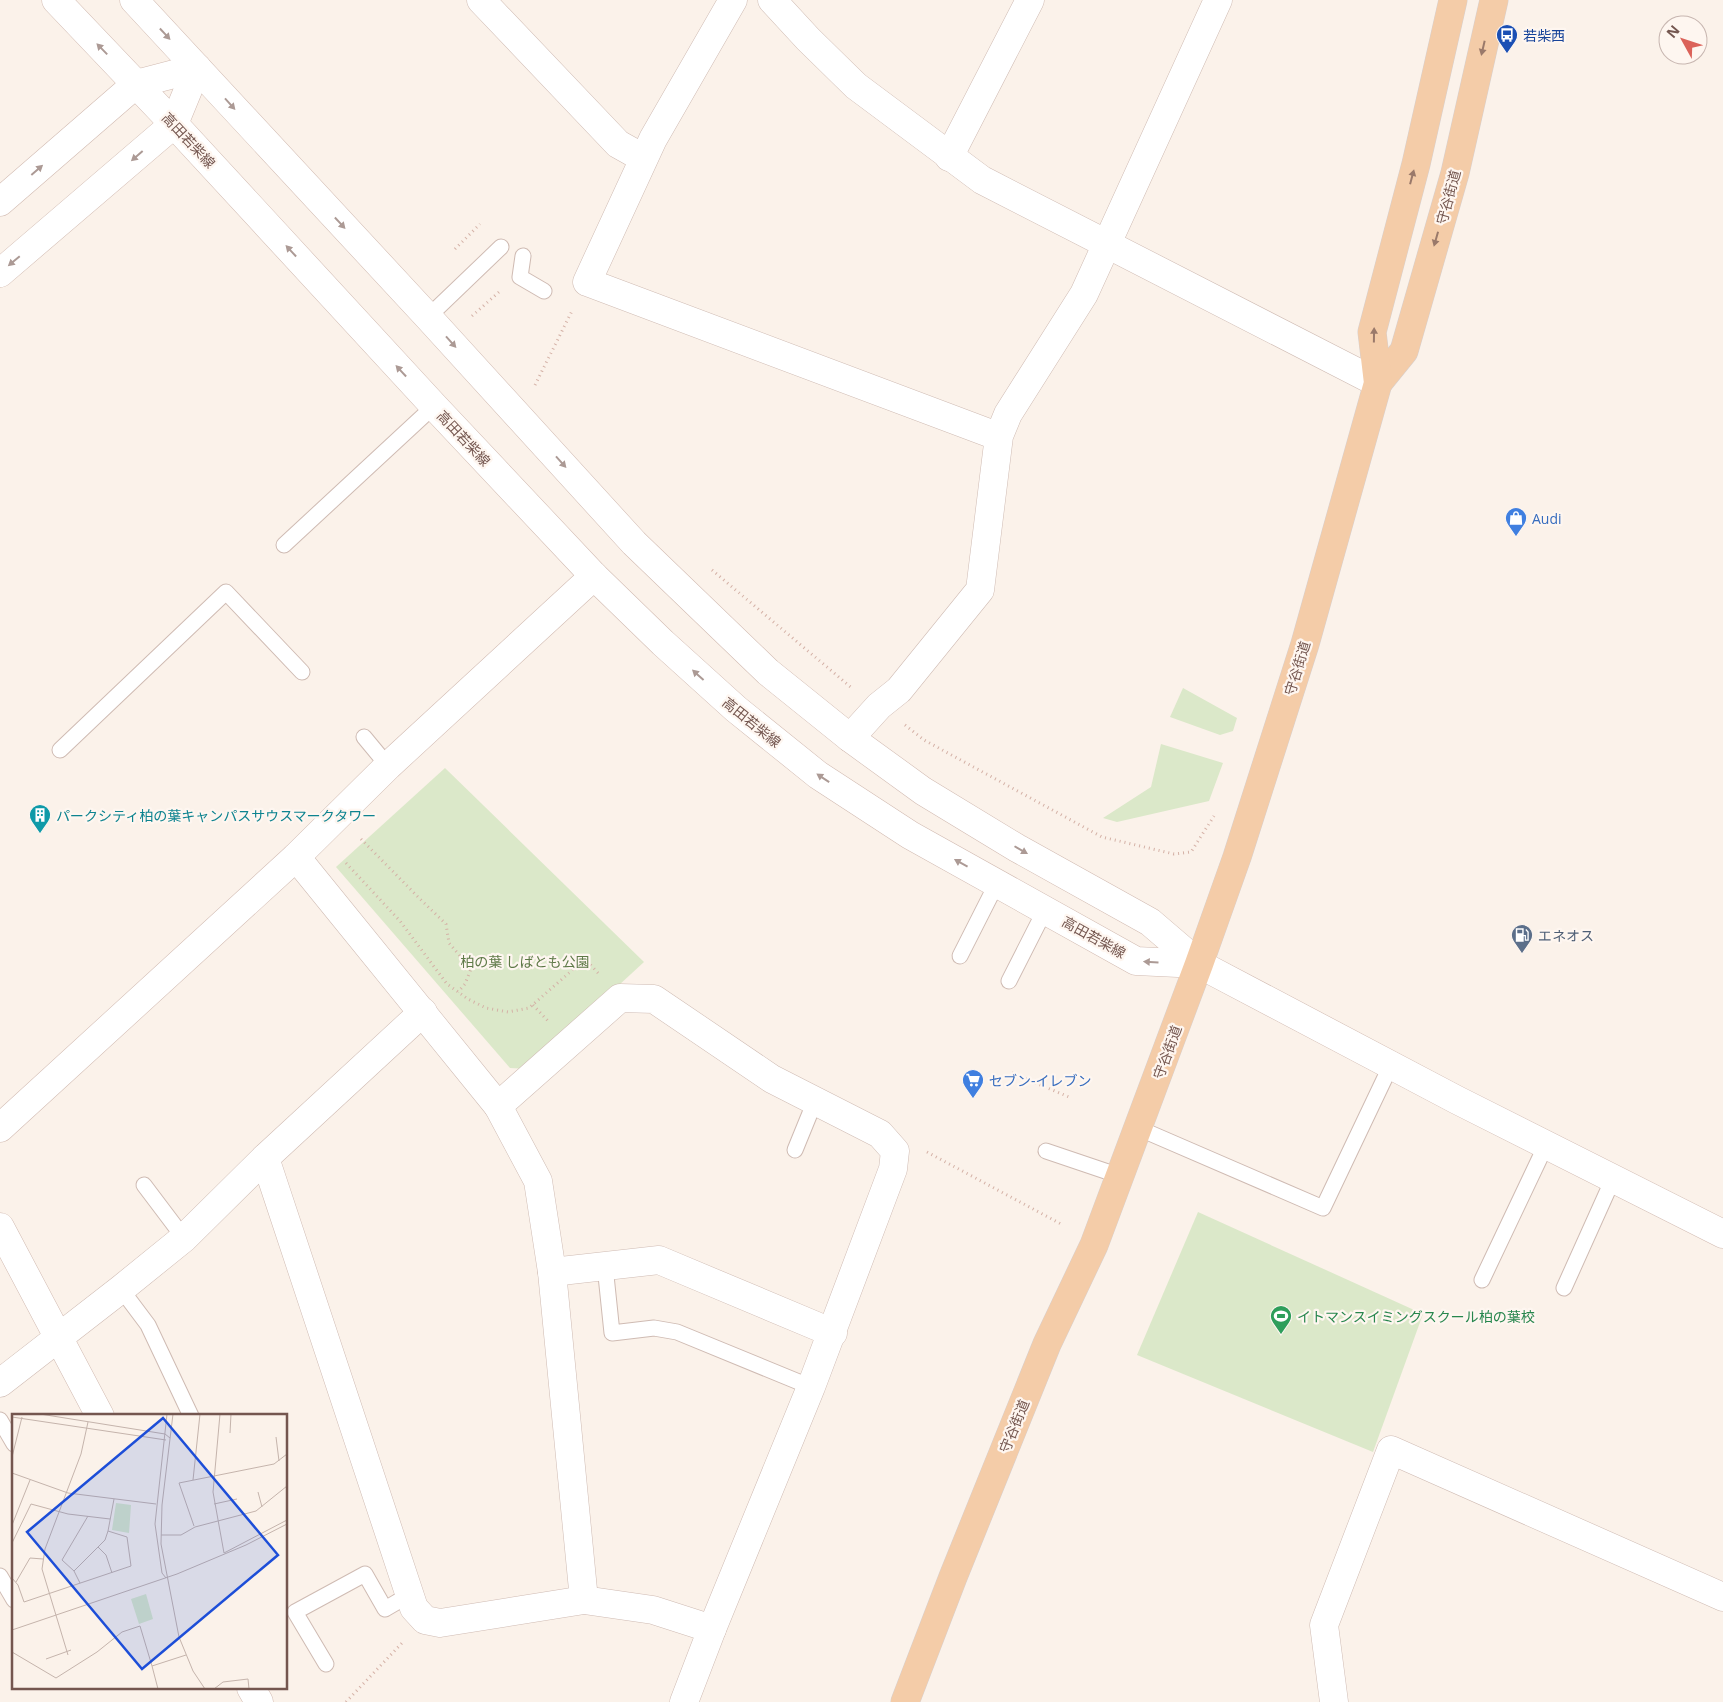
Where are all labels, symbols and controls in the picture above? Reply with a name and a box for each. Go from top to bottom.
north arrow [1658,15,1708,65]
text: N [1662,21,1684,42]
bus stop icon: 若柴西 [1495,23,1519,54]
place label: 若柴西 [1523,26,1565,45]
one-way arrow [159,27,171,39]
one-way arrow [1479,40,1487,55]
one-way arrow [96,43,108,55]
one-way arrow [224,97,235,110]
street label: 高田若柴線 [158,108,220,172]
one-way arrow [132,150,144,162]
one-way arrow [30,165,43,176]
street label: 守谷街道 [1432,167,1464,227]
one-way arrow [1409,170,1417,185]
one-way arrow [334,216,346,228]
one-way arrow [1432,232,1440,247]
one-way arrow [285,245,297,257]
one-way arrow [7,256,20,267]
one-way arrow [1370,326,1378,342]
one-way arrow [445,335,457,347]
one-way arrow [395,365,407,377]
street label: 高田若柴線 [433,406,495,470]
one-way arrow [555,455,567,467]
shop icon: Audi [1504,506,1528,537]
place label: Audi [1532,509,1562,528]
street label: 守谷街道 [1280,638,1314,698]
one-way arrow [692,669,704,681]
street label: 高田若柴線 [719,693,785,751]
one-way arrow [816,773,830,783]
building icon: パークシティ柏の葉キャンパスサウスマークタワー [28,803,52,834]
place label: パークシティ柏の葉キャンパスサウスマークタワー [56,806,376,825]
one-way arrow [1014,846,1027,855]
one-way arrow [954,859,969,867]
street label: 高田若柴線 [1059,912,1129,962]
fuel station icon: エネオス [1510,923,1534,954]
place label: エネオス [1538,926,1594,945]
park label: 柏の葉 しばとも公園 [460,952,590,971]
one-way arrow [1142,957,1158,965]
street label: 守谷街道 [1148,1022,1186,1082]
supermarket icon: セブン-イレブン [961,1068,985,1099]
place label: セブン-イレブン [989,1071,1092,1090]
sports icon: イトマンスイミングスクール柏の葉校 [1269,1304,1293,1335]
place label: イトマンスイミングスクール柏の葉校 [1297,1307,1535,1326]
street label: 守谷街道 [995,1396,1033,1456]
inset map [12,1414,288,1690]

